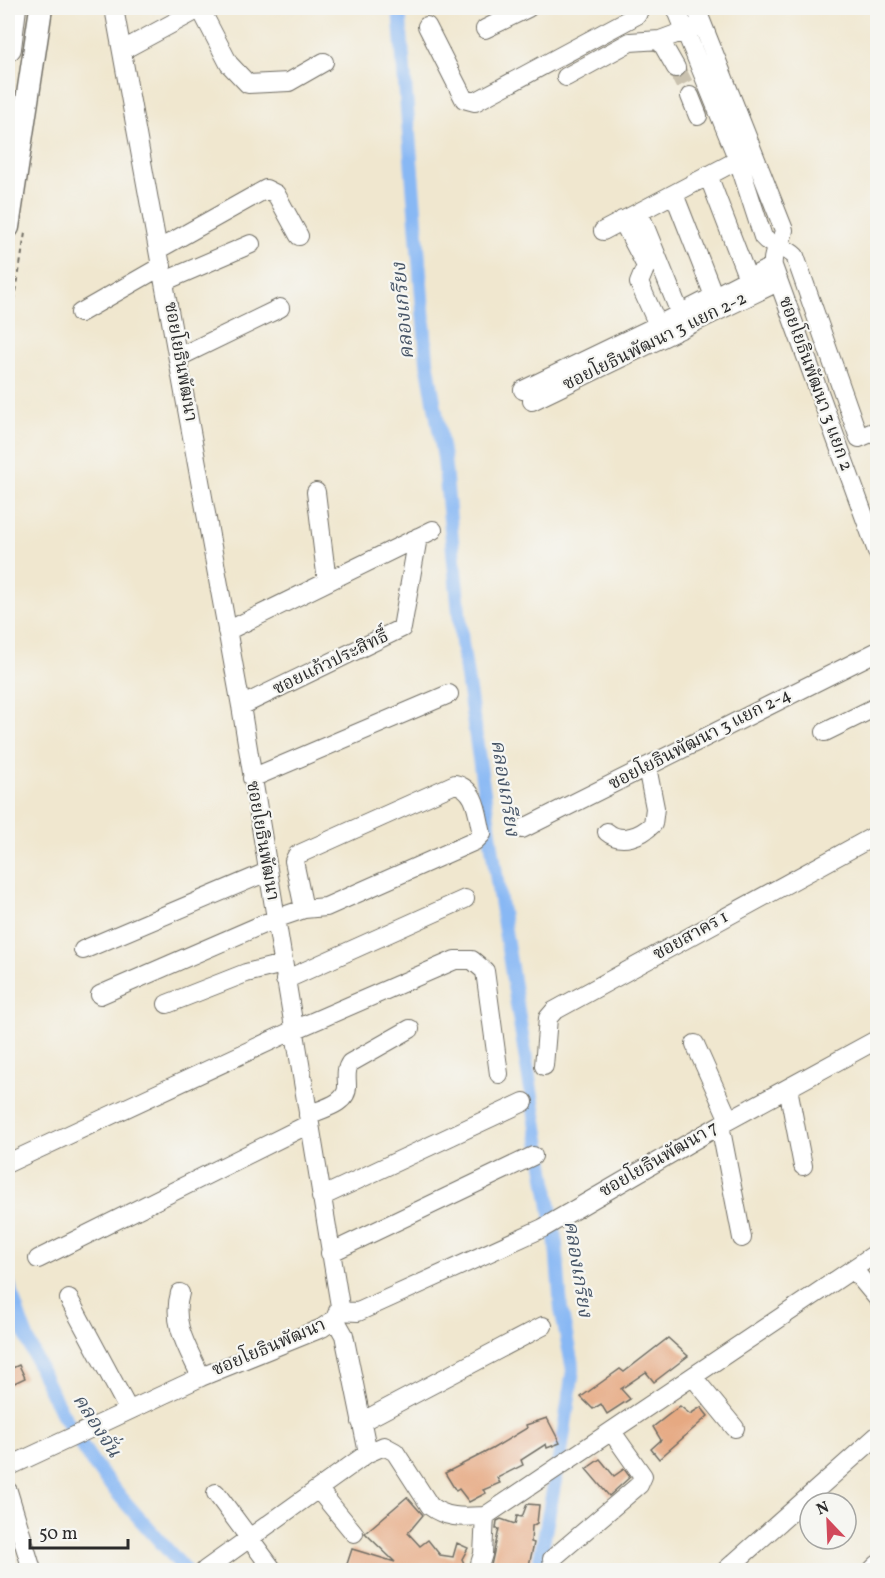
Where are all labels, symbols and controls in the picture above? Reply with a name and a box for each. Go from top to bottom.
water label: คลองเกรียง [386,260,422,361]
street label: ซอยโยธินพัฒนา 3 แยก 2-2 [558,285,751,397]
street label: ซอยโยธินพัฒนา 3 แยก 2 [772,292,860,475]
street label: ซอยโยธินพัฒนา [157,300,205,424]
street label: ซอยแก้วประสิทธื์ [267,621,394,702]
street label: ซอยโยธินพัฒนา 3 แยก 2-4 [604,681,796,797]
water label: คลองเกรียง [483,738,526,839]
street label: ซอยโยธินพัฒนา [239,779,287,903]
street label: ซอยสาคร 1 [649,905,733,967]
street label: ซอยโยธินพัฒนา 7 [594,1114,723,1204]
water label: คลองเกรียง [556,1219,599,1320]
street label: ซอยโยธินพัฒนา [208,1311,330,1383]
water label: คลองจั่น [65,1387,130,1464]
north arrow [798,1491,858,1551]
text: N [813,1496,833,1521]
scale bar [30,1512,128,1550]
text: 50 m [39,1522,78,1547]

